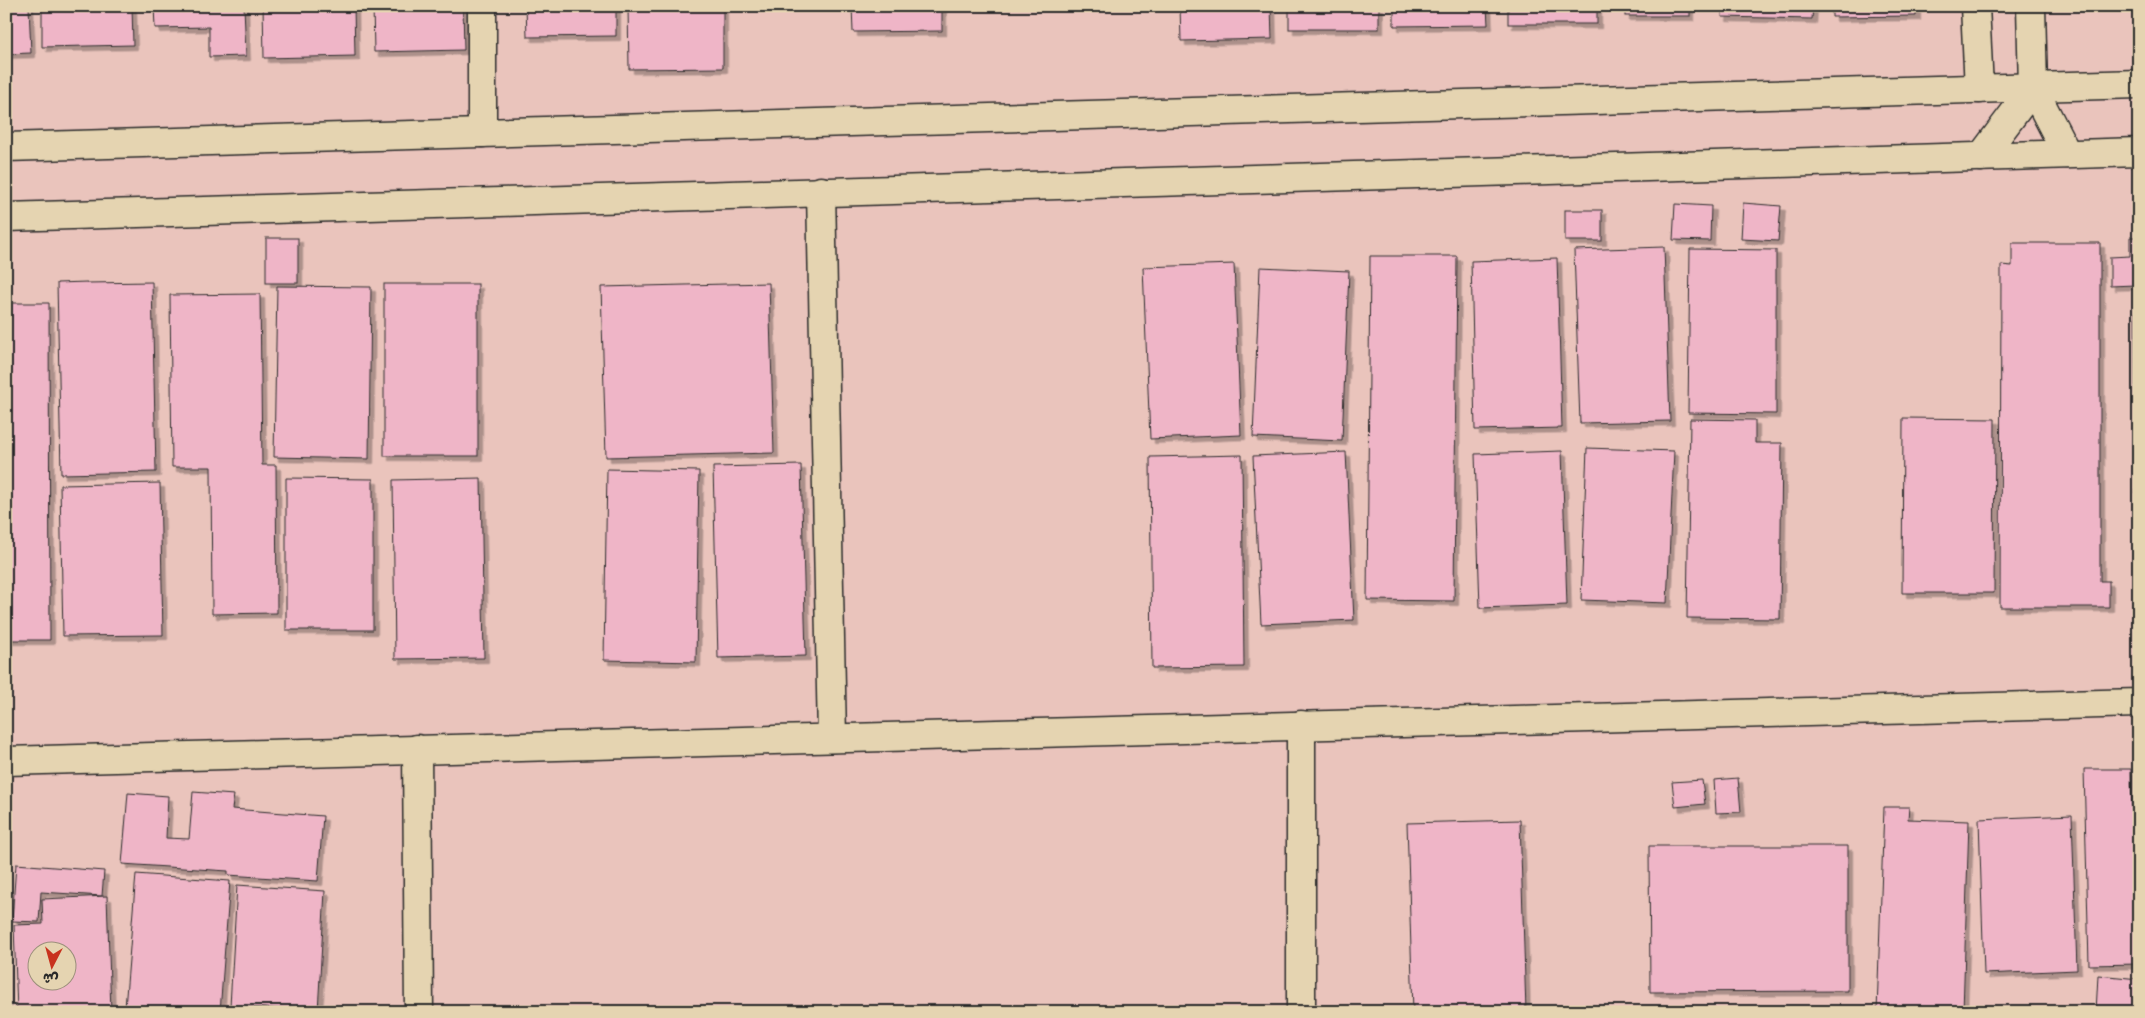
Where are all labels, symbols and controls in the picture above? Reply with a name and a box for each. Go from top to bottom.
north arrow [28,940,78,990]
text: ش [42,968,59,991]

